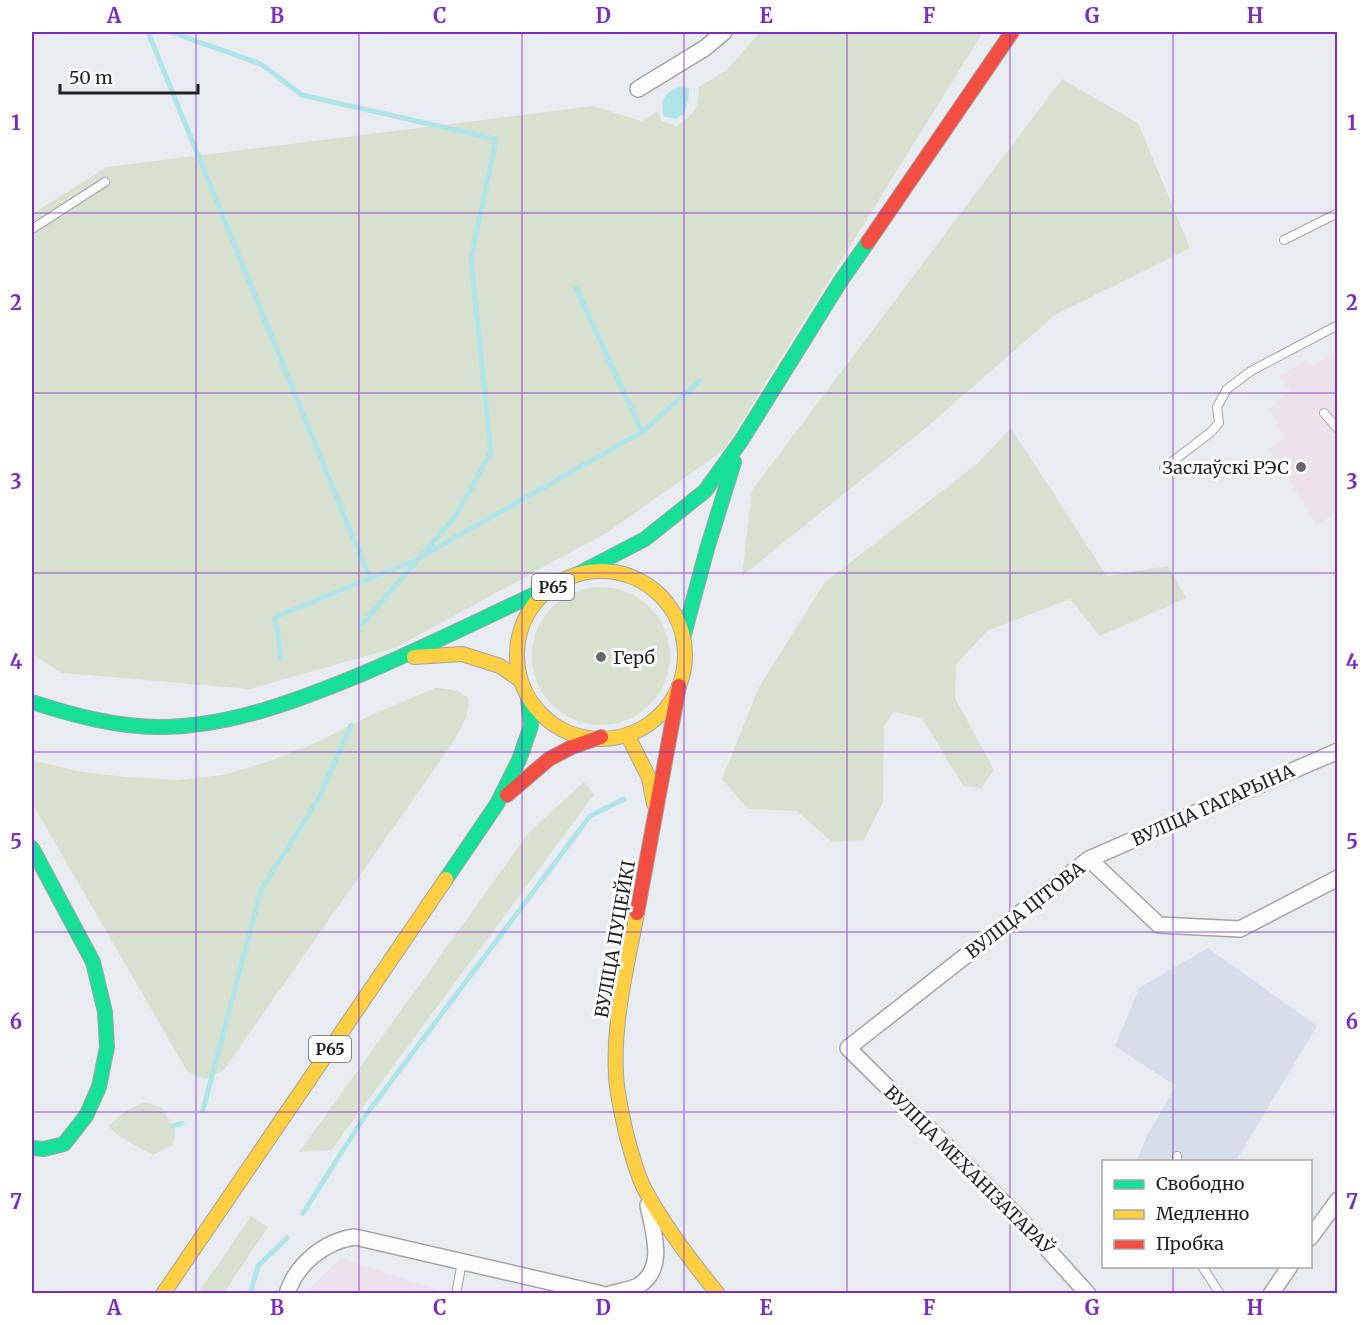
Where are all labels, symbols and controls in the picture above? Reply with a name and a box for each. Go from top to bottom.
text: A [106,3,122,28]
text: B [270,3,284,28]
text: C [433,3,447,28]
text: D [595,3,611,28]
text: E [759,3,773,28]
text: F [923,3,936,28]
text: G [1085,3,1100,28]
text: H [1247,3,1263,28]
scale bar [60,57,198,95]
text: 50 m [69,66,113,89]
text: 1 [11,110,21,135]
text: 1 [1347,110,1357,135]
text: 2 [10,290,22,315]
text: 2 [1346,290,1358,315]
place label: Заслаўскі РЭС [1163,456,1289,479]
marker: Заслаўскі РЭС [1294,460,1308,474]
text: 3 [10,469,22,494]
text: 3 [1346,469,1358,494]
road number: Р65 [532,574,574,600]
place label: Герб [613,646,655,669]
text: 4 [10,649,23,674]
text: 4 [1346,649,1359,674]
marker: Герб [594,650,608,664]
street label: ВУЛІЦА ГАГАРЫНА [1128,759,1298,851]
text: 5 [10,829,22,854]
text: 5 [1346,829,1358,854]
street label: ВУЛІЦА ЦІТОВА [961,856,1089,964]
street label: ВУЛІЦА ПУЦЕЙКІ [590,858,640,1020]
text: 6 [10,1009,22,1034]
text: 6 [1346,1009,1358,1034]
road number: Р65 [309,1036,351,1062]
street label: ВУЛІЦА МЕХАНІЗАТАРАЎ [879,1080,1059,1260]
legend [1102,1160,1312,1268]
text: Свободно [1156,1172,1244,1195]
text: 7 [10,1189,22,1214]
text: 7 [1346,1189,1358,1214]
text: Медленно [1156,1202,1249,1225]
text: Пробка [1156,1232,1224,1255]
text: A [106,1295,122,1320]
text: B [270,1295,284,1320]
text: C [433,1295,447,1320]
text: D [595,1295,611,1320]
text: E [759,1295,773,1320]
text: F [923,1295,936,1320]
text: G [1085,1295,1100,1320]
text: H [1247,1295,1263,1320]

